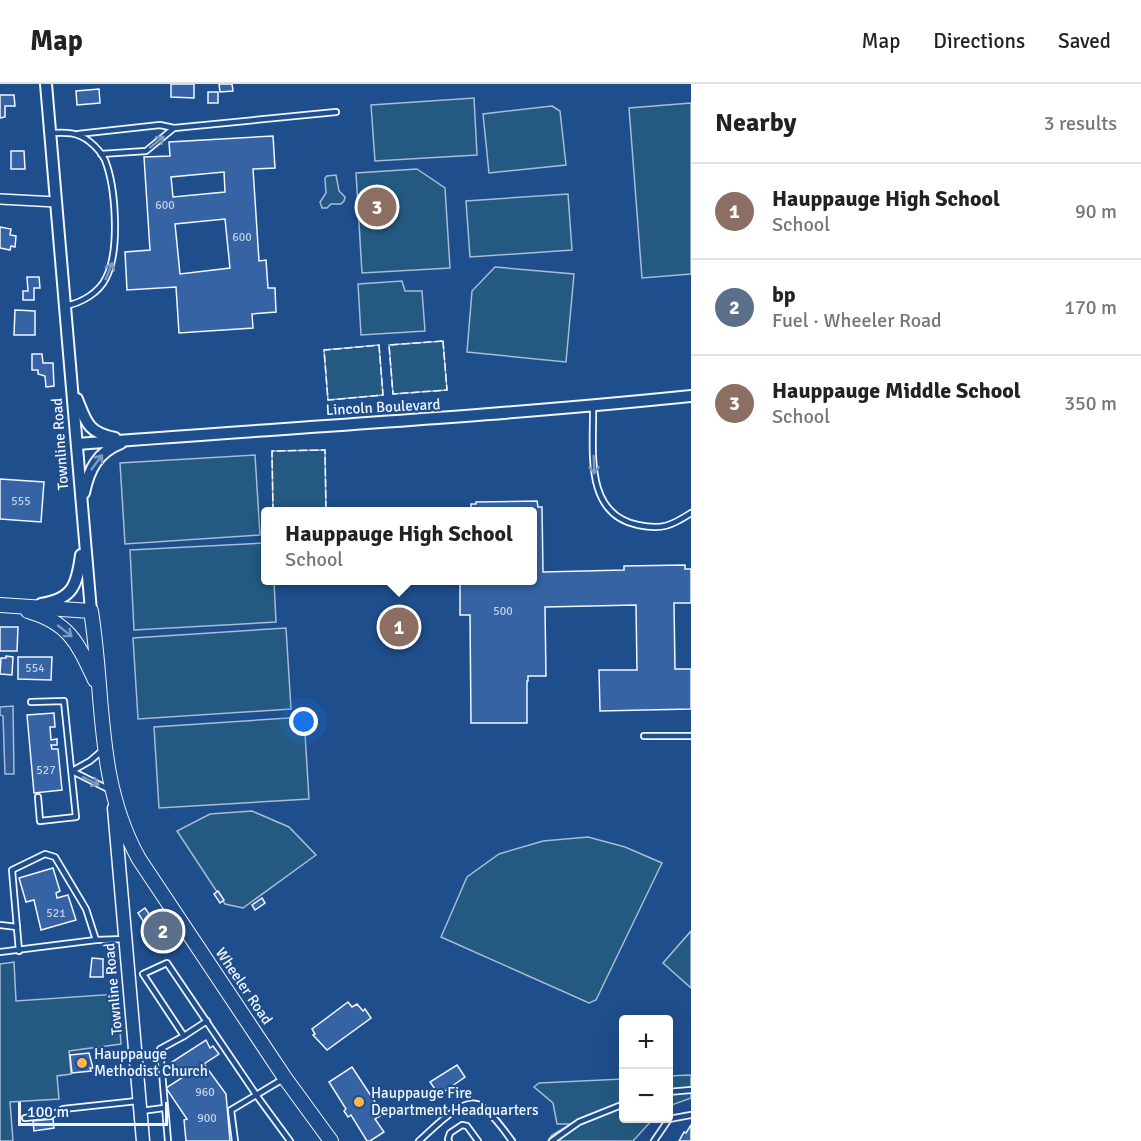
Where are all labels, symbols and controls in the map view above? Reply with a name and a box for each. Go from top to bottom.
text: Map [30,24,83,58]
text: Map [862,28,900,54]
text: Directions [933,28,1025,54]
text: Saved [1058,28,1111,54]
text: Nearby [715,107,796,139]
text: 3 results [1044,111,1117,136]
one-way arrow [149,136,165,149]
pin: 3 [358,184,397,230]
text: Hauppauge High School [772,185,1000,212]
house number: 600 [155,198,175,213]
text: 1 [729,199,740,224]
text: 90 m [1075,199,1117,224]
text: School [772,212,830,237]
house number: 600 [232,230,252,245]
one-way arrow [104,263,115,281]
text: bp [772,281,796,308]
text: 2 [729,295,740,320]
text: 170 m [1064,295,1117,320]
text: Fuel · Wheeler Road [772,308,942,333]
text: Hauppauge Middle School [772,377,1021,404]
text: 3 [729,391,740,416]
text: 350 m [1064,391,1117,416]
street label: Lincoln Boulevard [325,395,441,419]
street label: Townline Road [48,397,72,491]
text: School [772,404,830,429]
one-way arrow [90,454,103,470]
one-way arrow [589,454,600,474]
house number: 555 [11,494,31,509]
popup [261,507,537,585]
text: Hauppauge High School [285,520,513,547]
text: School [285,547,343,572]
pin: 1 [380,604,418,650]
house number: 500 [493,604,513,619]
one-way arrow [56,624,72,637]
house number: 554 [25,661,45,676]
your location [289,707,318,736]
house number: 527 [36,763,56,778]
one-way arrow [82,775,100,787]
house number: 521 [46,906,66,921]
pin: 2 [144,908,182,954]
street label: Townline Road [100,942,126,1036]
street label: Wheeler Road [212,944,276,1028]
map controls [619,1015,673,1123]
button: + [619,1015,673,1069]
place label: Hauppauge Methodist Church [94,1045,208,1080]
marker: Hauppauge Methodist Church [75,1056,89,1070]
button: − [619,1069,673,1123]
place label: Hauppauge Fire Department Headquarters [371,1084,539,1119]
house number: 960 [195,1085,215,1100]
marker: Hauppauge Fire Department Headquarters [352,1095,366,1109]
scale bar [18,1099,168,1126]
text: 100 m [27,1102,69,1122]
house number: 900 [197,1111,217,1126]

